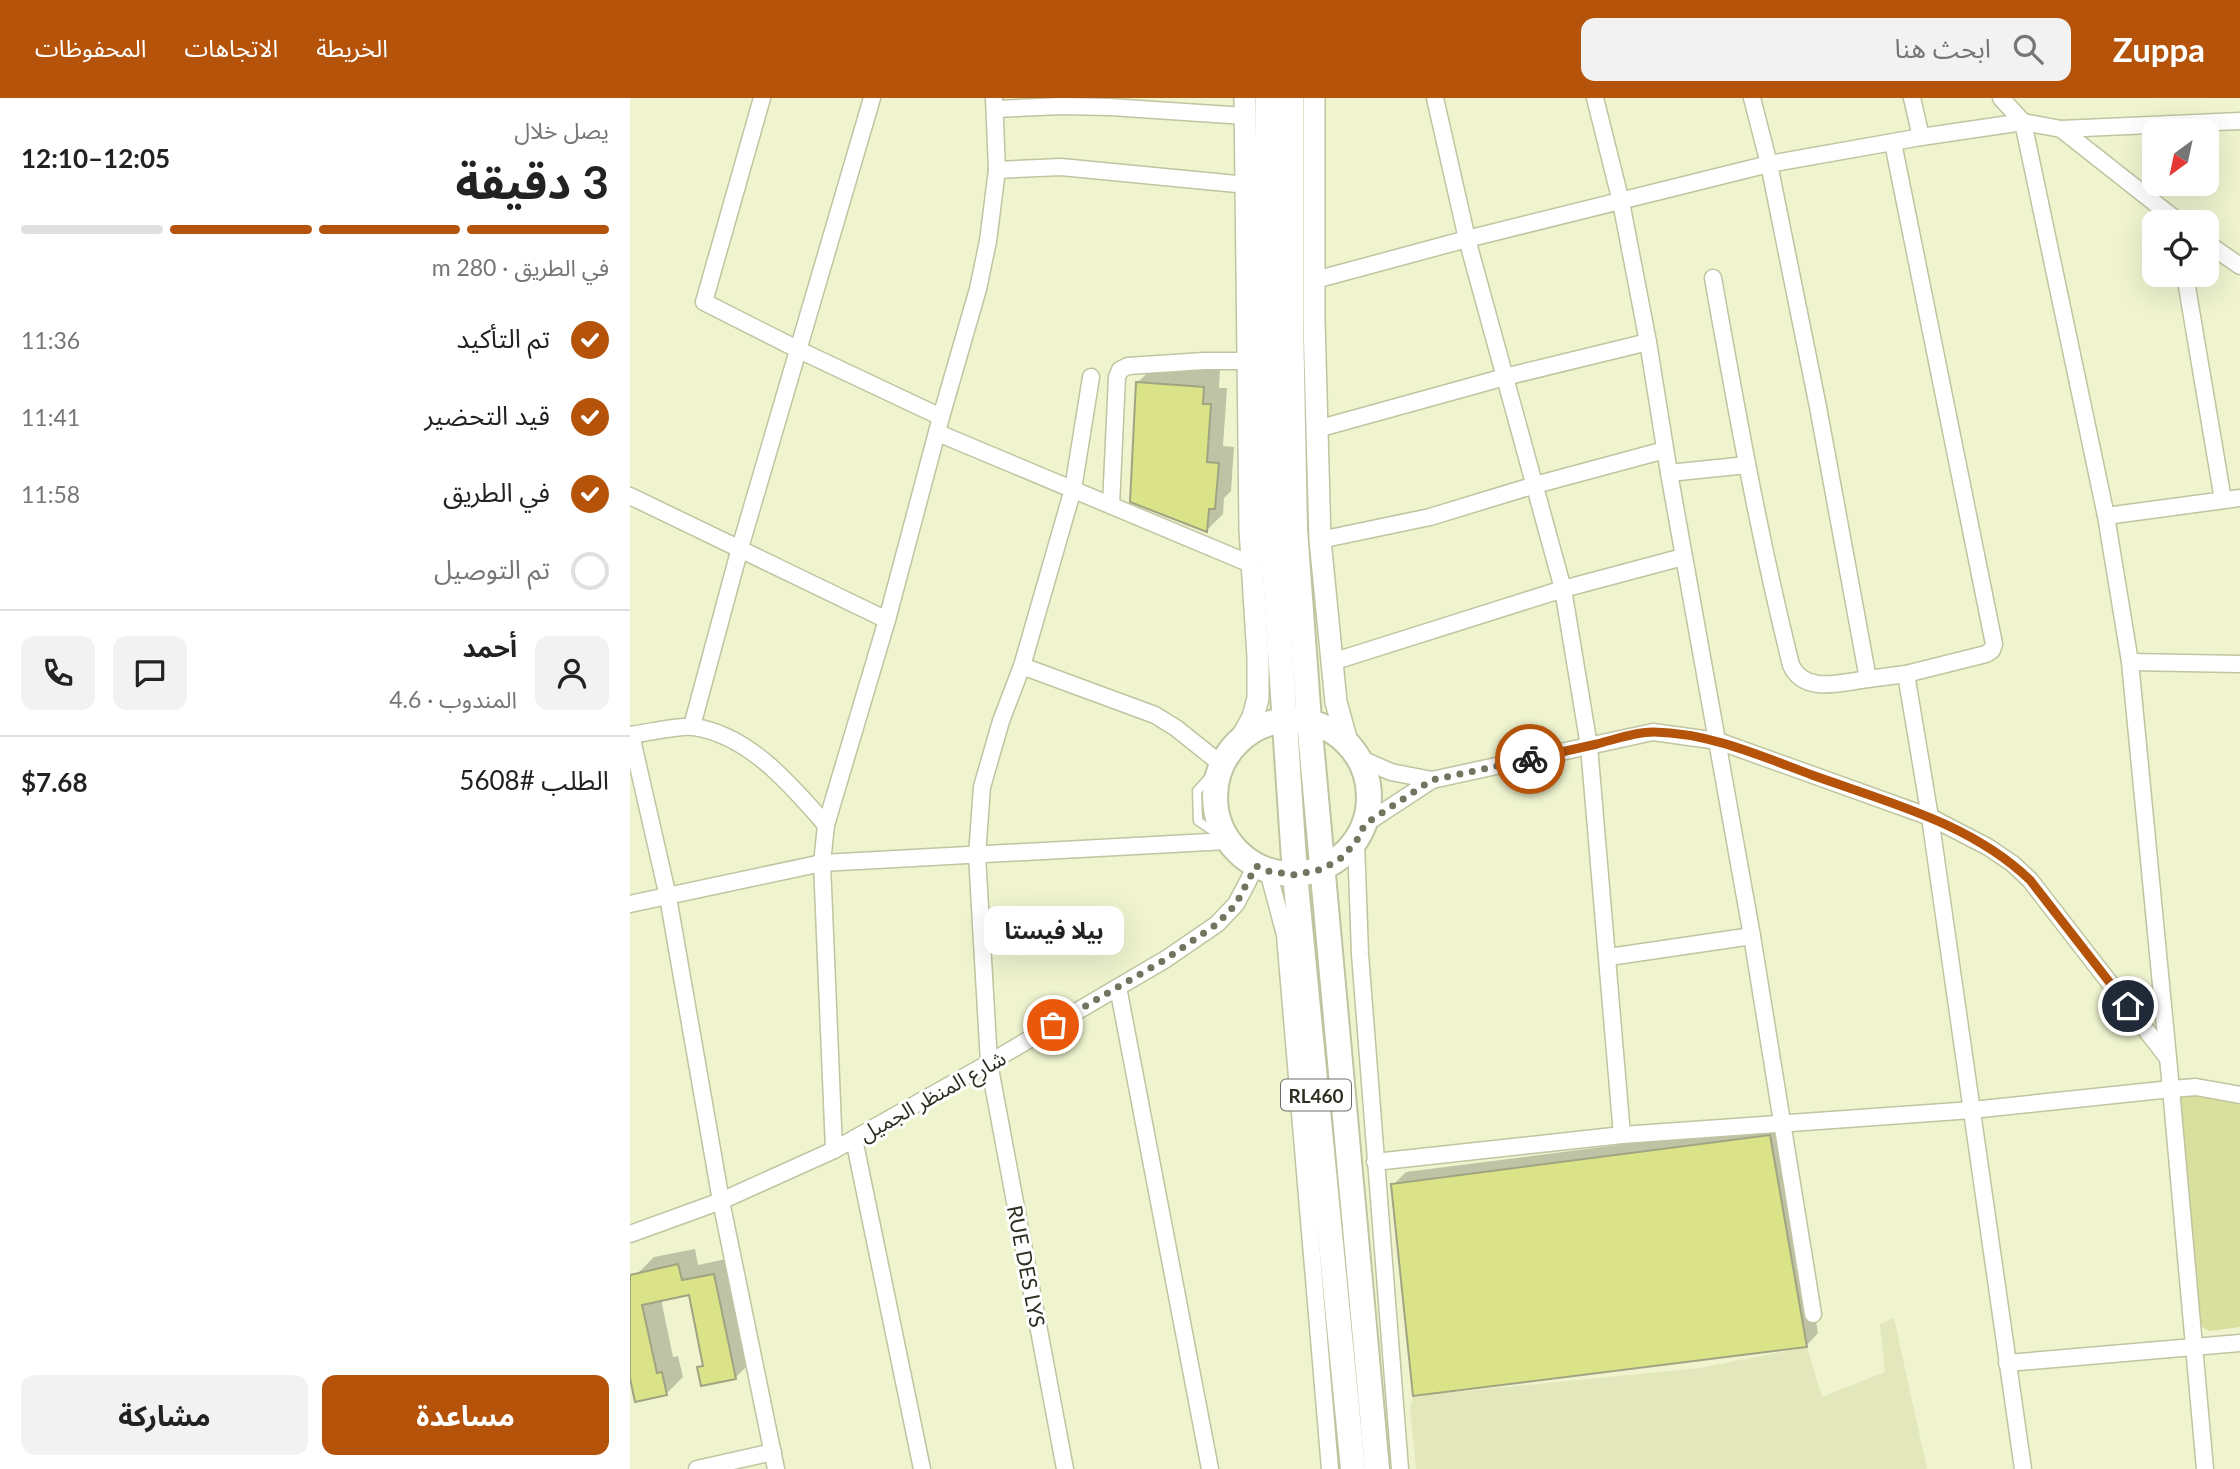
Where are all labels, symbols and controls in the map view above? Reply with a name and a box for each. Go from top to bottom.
search box [1581,18,2071,81]
text: Zuppa [2113,29,2205,69]
icon: search [2009,30,2047,68]
text: ابحث هنا [1895,32,1991,64]
text: المحفوظات [35,33,146,62]
text: الاتجاهات [184,33,278,62]
text: الخريطة [316,33,388,62]
text: يصل خلال [514,116,609,144]
north arrow [2142,119,2219,196]
map controls [2142,119,2219,287]
text: 12:05–12:10 [21,142,170,174]
text: 3 دقيقة [455,154,609,209]
button: locate [2142,210,2219,287]
text: في الطريق · 280 m [432,253,609,281]
icon: check [571,321,609,359]
text: تم التأكيد [457,322,550,354]
text: 11:36 [21,326,80,354]
icon: check [571,398,609,436]
text: قيد التحضير [424,399,550,431]
text: 11:41 [21,403,80,431]
icon: check [571,475,609,513]
text: في الطريق [443,476,550,508]
text: 11:58 [21,480,80,508]
text: تم التوصيل [434,553,550,585]
text: أحمد [463,631,517,663]
button: phone [21,636,95,710]
button: chat [113,636,187,710]
button: person [535,636,609,710]
text: المندوب · 4.6 [389,685,517,713]
courier [1495,724,1565,794]
icon: bike [1511,740,1549,778]
text: الطلب #5608 [459,764,609,796]
text: $7.68 [21,766,88,798]
callout: بيلا فيستا [983,906,1123,955]
text: بيلا فيستا [1004,916,1104,944]
pin [2098,976,2158,1036]
icon: home [2109,987,2147,1025]
pin [1023,995,1083,1055]
icon: bag [1034,1006,1072,1044]
street label: شارع المنظر الجميل [854,1044,1012,1149]
road number: RL460 [1281,1079,1351,1110]
street label: RUE DES LYS [1003,1203,1051,1329]
button: مشاركة [21,1375,308,1455]
button: مساعدة [322,1375,609,1455]

